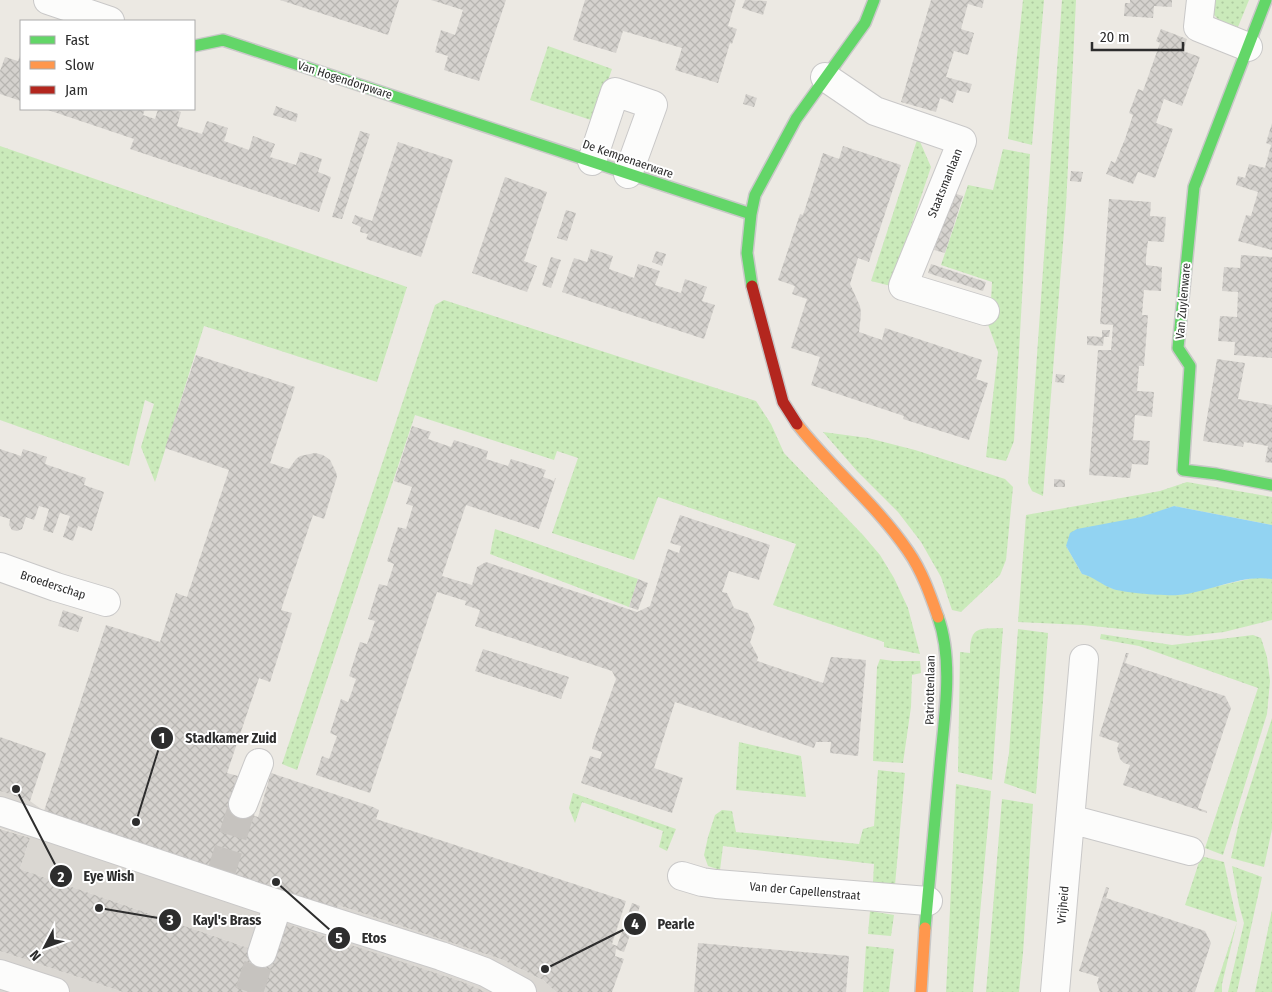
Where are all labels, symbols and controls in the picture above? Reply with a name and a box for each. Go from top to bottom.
legend [20,20,195,110]
scale bar [1092,20,1183,52]
text: 20 m [1100,28,1130,46]
text: Fast [65,31,89,49]
text: Slow [65,56,94,74]
street label: Van Hogendorpware [296,58,394,102]
text: Jam [65,81,88,99]
street label: De Kempenaerware [581,137,675,181]
street label: Staatsmanlaan [925,146,965,220]
street label: Van Zuylenware [1173,262,1193,340]
street label: Broederschap [19,568,87,602]
street label: Patriottenlaan [922,655,938,725]
callout: Stadkamer Zuid [150,723,286,752]
text: 1 [159,729,165,747]
text: Stadkamer Zuid [185,730,277,747]
callout: Eye Wish [49,862,145,891]
text: 2 [57,868,65,886]
text: Eye Wish [84,868,134,885]
street label: Van der Capellenstraat [749,879,861,903]
street label: Vrijheid [1054,885,1072,925]
callout: Kayl's Brass [158,905,272,934]
callout: Pearle [623,910,705,939]
text: 3 [165,911,174,929]
text: Kayl's Brass [193,912,261,929]
text: 4 [631,915,639,933]
text: Pearle [657,916,695,933]
north arrow [20,922,70,972]
callout: Etos [327,924,396,953]
text: 5 [335,929,343,947]
text: Etos [362,930,386,947]
text: N [26,946,45,964]

